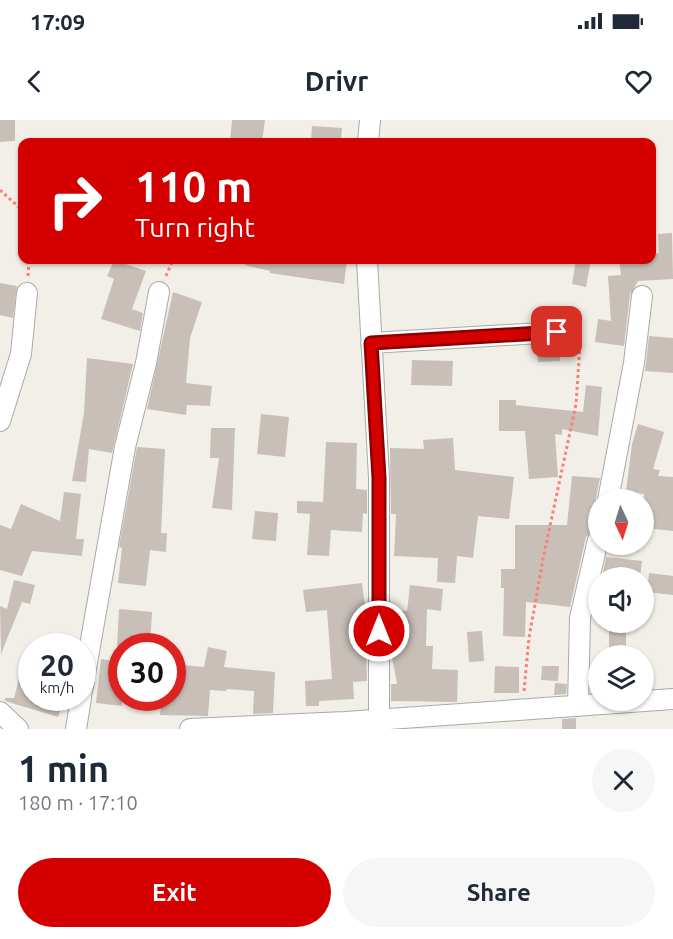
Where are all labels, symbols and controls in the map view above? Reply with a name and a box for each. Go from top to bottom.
text: 17:09 [30,9,85,34]
icon: back [18,65,51,98]
icon: heart [622,65,655,98]
text: Drivr [305,66,368,96]
icon: right [36,162,114,240]
text: 110 m [135,163,252,210]
text: Turn right [135,212,255,242]
pin [531,306,582,357]
icon: arrive [540,315,573,348]
north arrow [588,489,654,555]
map controls [588,489,654,711]
button: sound [588,567,654,633]
position arrow [347,599,411,663]
speed limit sign: 30 [108,633,186,711]
button: layers [588,645,654,711]
text: 20 [40,648,74,682]
text: km/h [40,679,74,696]
text: 1 min [18,748,109,789]
button: close [592,749,655,812]
text: 180 m · 17:10 [18,791,138,814]
button: Exit [18,858,331,927]
button: Share [343,858,655,927]

